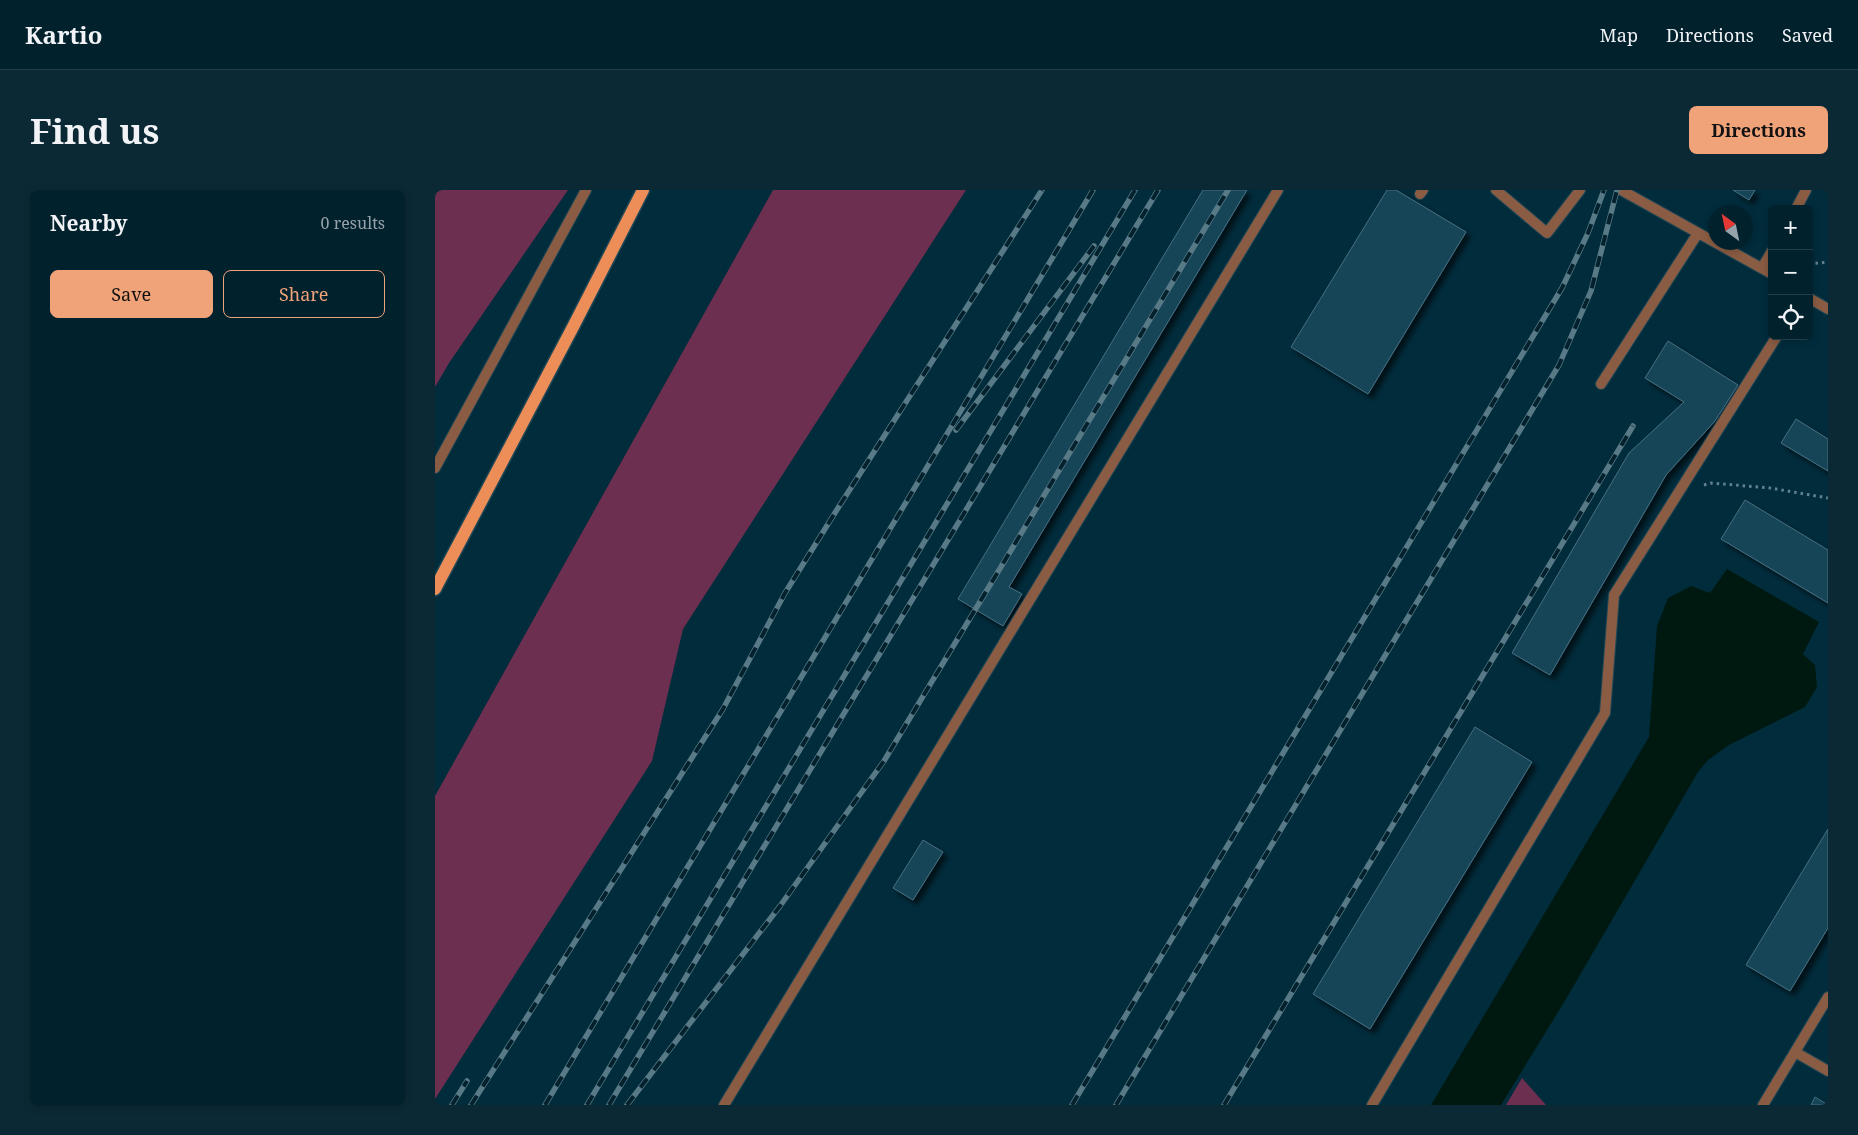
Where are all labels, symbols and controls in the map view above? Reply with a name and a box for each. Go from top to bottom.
text: Kartio [25,18,102,51]
text: Map [1600,23,1638,47]
text: Directions [1666,23,1754,47]
text: Saved [1782,23,1833,47]
button: Directions [1689,106,1828,154]
text: Find us [30,107,159,154]
north arrow [1708,205,1753,250]
map controls [1768,205,1813,340]
button: + [1768,205,1813,250]
text: Nearby [50,209,128,237]
text: 0 results [321,212,385,234]
button: − [1768,250,1813,295]
button: Save [50,270,213,318]
button: Share [223,270,385,318]
button: locate [1768,295,1813,340]

